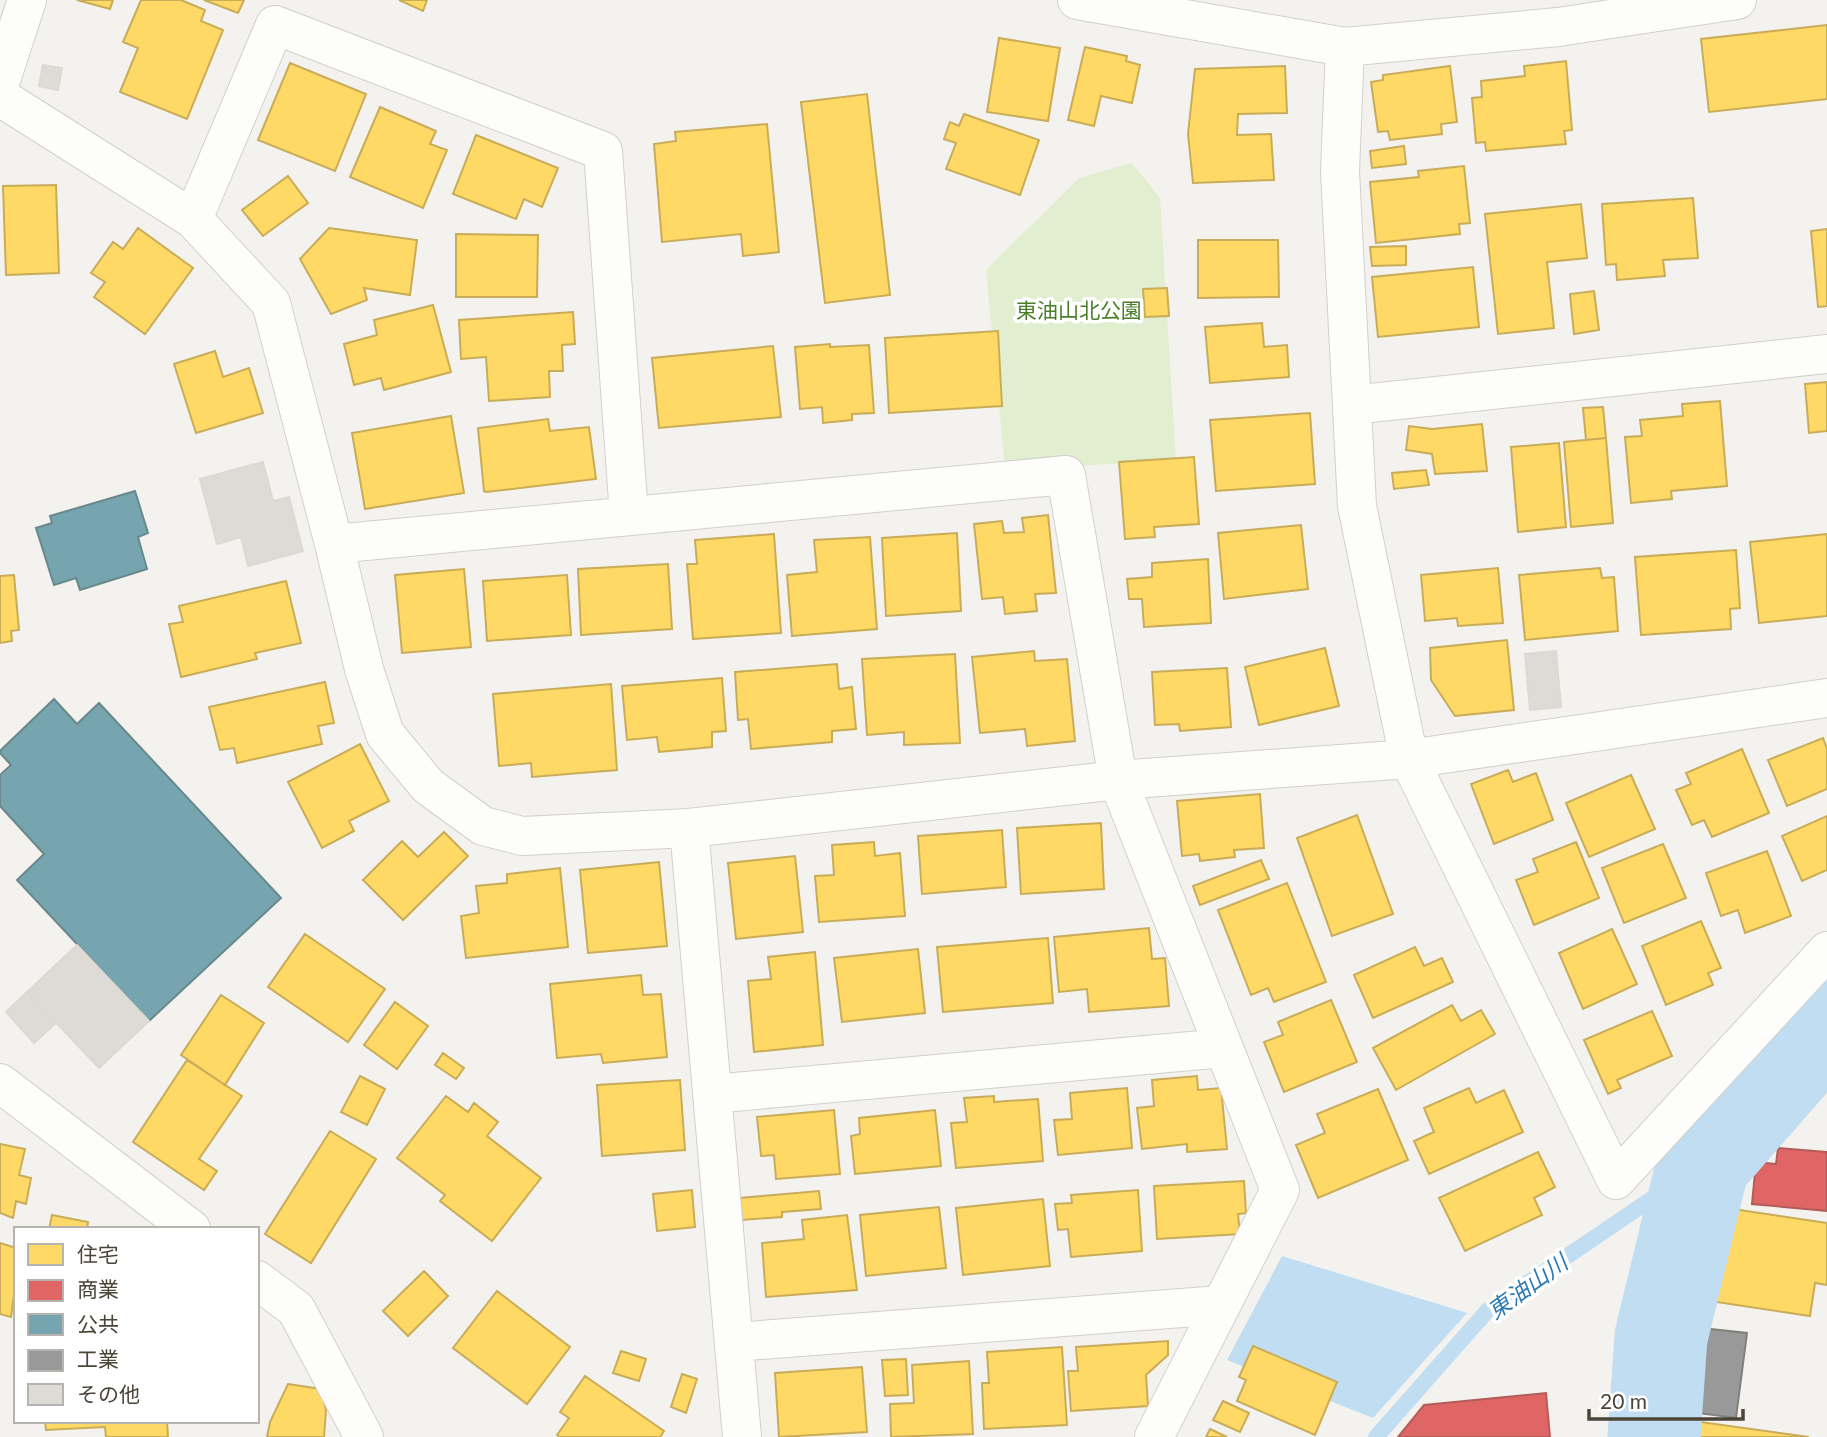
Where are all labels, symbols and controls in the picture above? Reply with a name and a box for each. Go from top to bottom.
park label: 東油山北公園 [1016,297,1142,322]
legend [14,1227,259,1423]
text: 住宅 [77,1241,119,1266]
water label: 東油山川 [1482,1246,1575,1324]
text: 商業 [77,1276,119,1301]
text: 公共 [77,1311,119,1336]
text: 工業 [77,1346,119,1371]
scale bar [1589,1378,1743,1422]
text: その他 [77,1381,140,1406]
text: 20 m [1600,1388,1647,1413]

